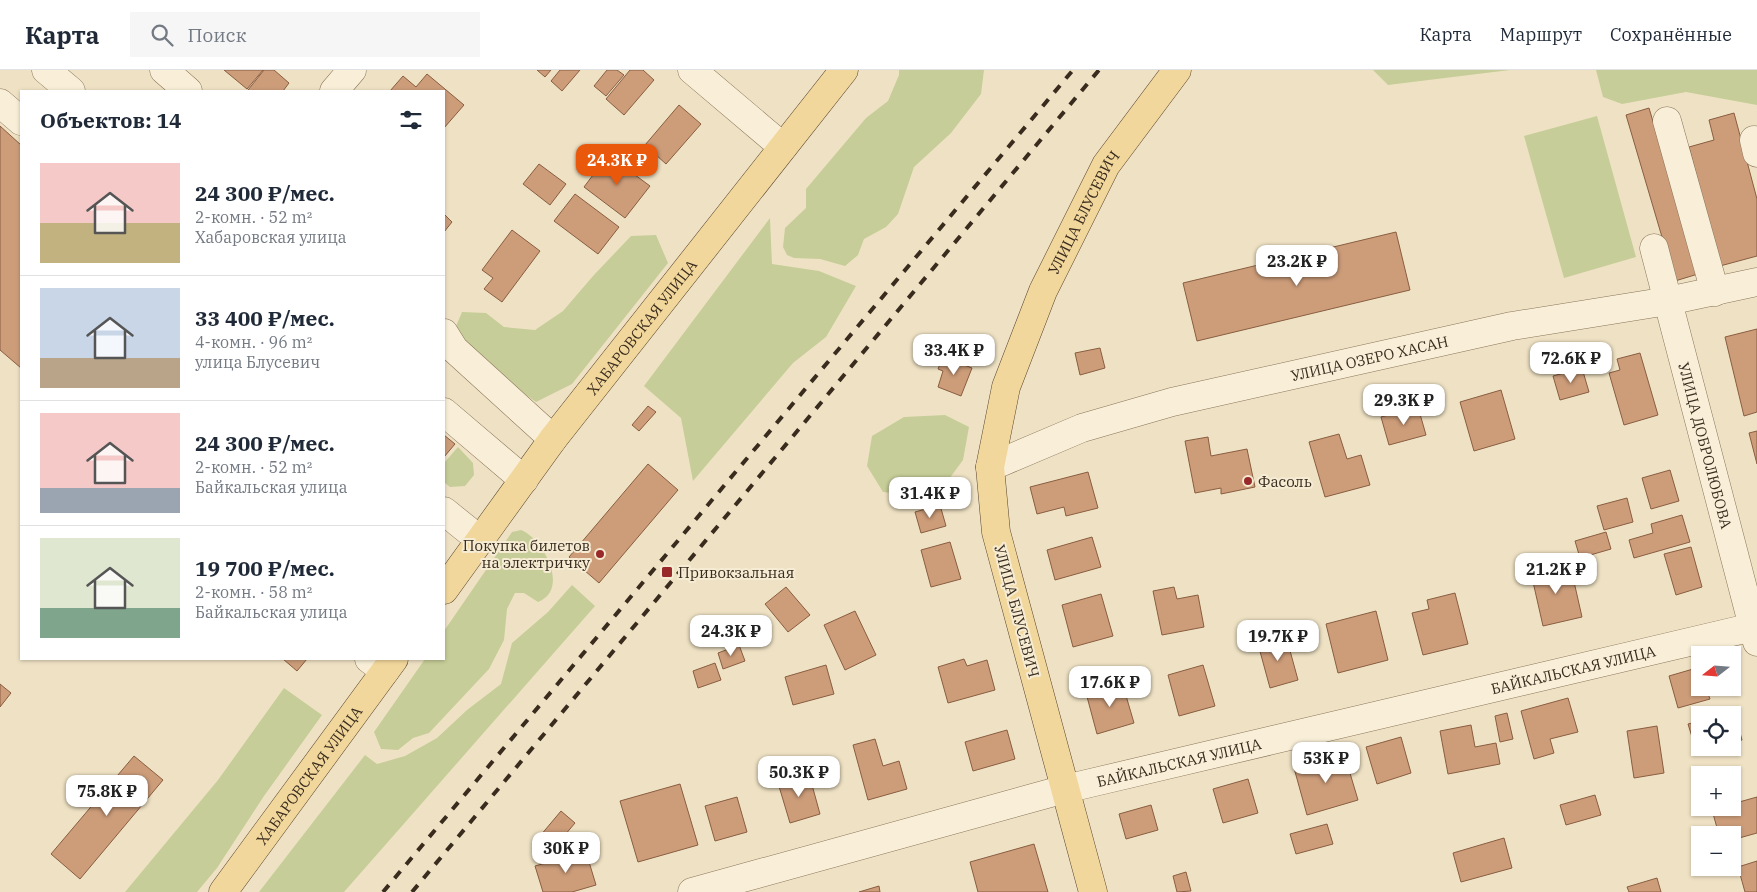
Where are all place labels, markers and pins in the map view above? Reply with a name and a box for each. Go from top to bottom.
pin: 24.3K ₽ [571,144,663,186]
pin: 23.2K ₽ [1251,244,1343,287]
pin: 33.4K ₽ [908,334,1000,376]
pin: 72.6K ₽ [1525,342,1617,384]
pin: 29.3K ₽ [1358,384,1450,426]
place label: Фасоль [1258,472,1312,491]
marker: Фасоль [1242,475,1254,487]
pin: 31.4K ₽ [884,476,976,519]
place label: Покупка билетов на электричку [463,536,590,572]
marker: Покупка билетов на электричку [594,548,606,560]
pin: 21.2K ₽ [1510,552,1602,595]
place label: Привокзальная [678,563,794,582]
marker: Привокзальная [660,565,674,579]
pin: 24.3K ₽ [685,614,777,657]
pin: 19.7K ₽ [1232,620,1324,662]
pin: 17.6K ₽ [1064,666,1156,708]
pin: 53K ₽ [1291,742,1361,784]
pin: 50.3K ₽ [753,756,845,798]
pin: 75.8K ₽ [61,774,153,817]
pin: 30K ₽ [531,832,601,874]

